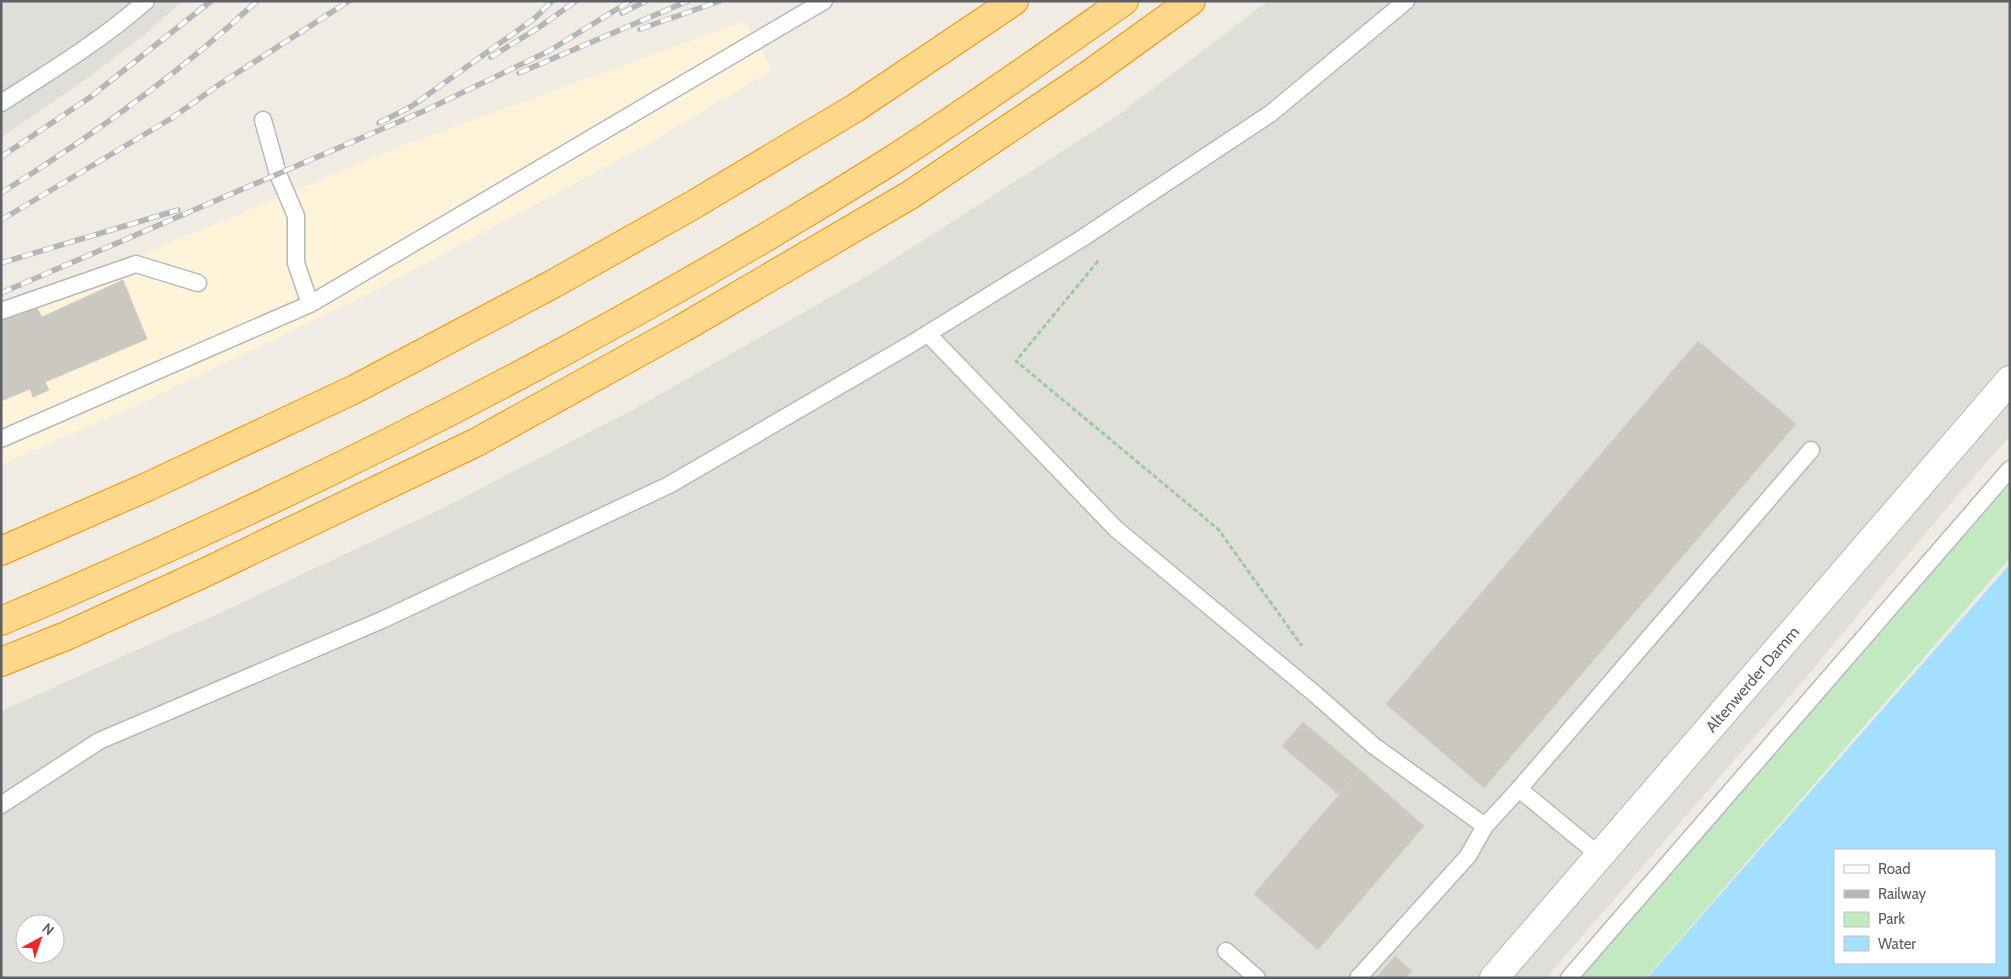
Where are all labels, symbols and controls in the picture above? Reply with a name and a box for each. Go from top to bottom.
street label: Altenwerder Damm [1702,623,1803,736]
legend [1834,849,1996,964]
text: Road [1878,860,1911,878]
text: Railway [1878,885,1927,903]
text: Park [1878,910,1905,928]
north arrow [15,914,65,964]
text: N [39,919,58,939]
text: Water [1878,935,1916,953]

